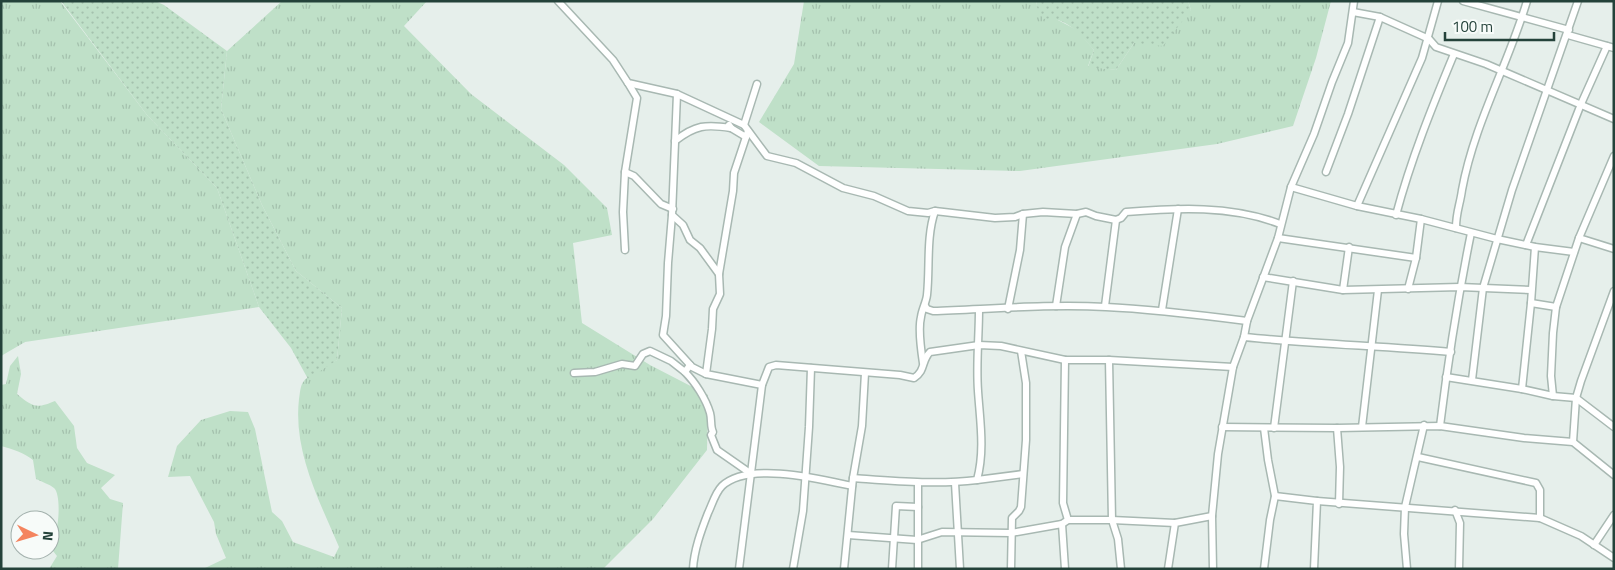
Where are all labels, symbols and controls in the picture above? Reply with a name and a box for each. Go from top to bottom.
scale bar [1445,10,1554,42]
text: 100 m [1452,15,1493,38]
north arrow [10,510,60,560]
text: N [38,530,59,542]

